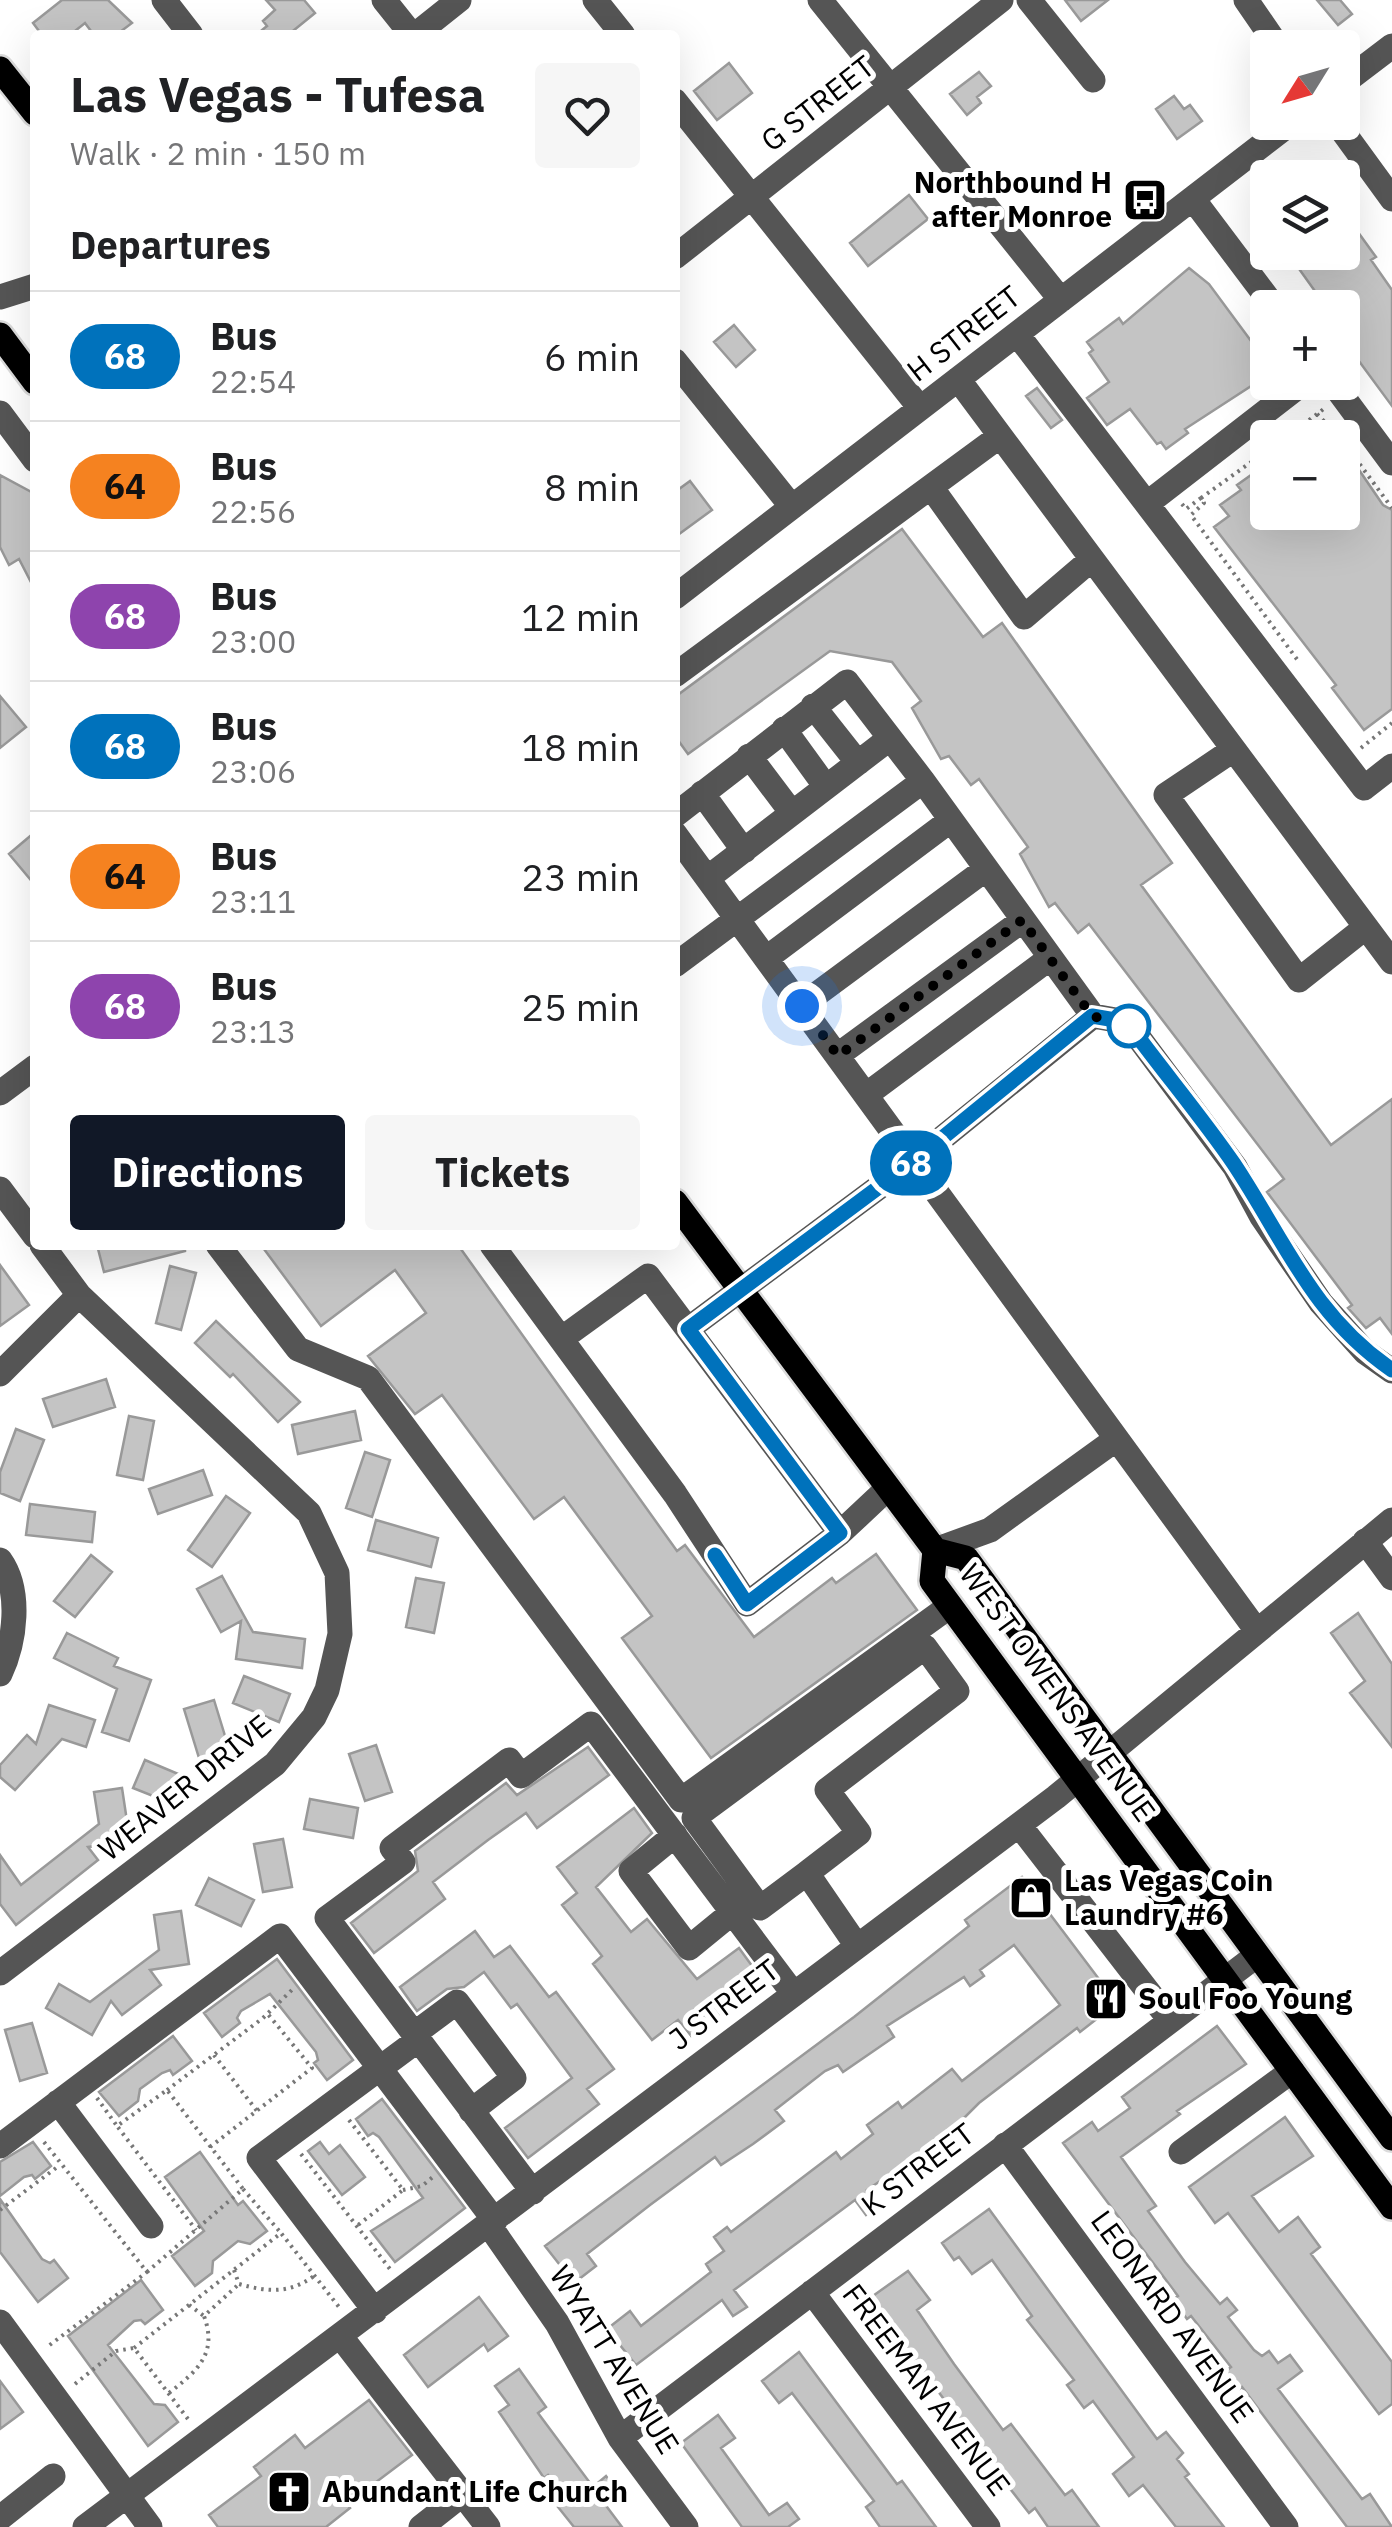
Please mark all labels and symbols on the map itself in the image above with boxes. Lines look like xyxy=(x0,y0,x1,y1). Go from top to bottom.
north arrow xyxy=(1250,30,1360,140)
street label: G STREET xyxy=(752,46,882,159)
place label: Northbound H after Monroe xyxy=(914,162,1112,235)
bus stop icon: Northbound H after Monroe xyxy=(1122,177,1168,223)
street label: H STREET xyxy=(898,276,1028,389)
your location xyxy=(777,981,827,1031)
unlabelled marker xyxy=(1108,1005,1150,1047)
line badge: 68 xyxy=(866,1130,956,1196)
street label: WEST OWENS AVENUE xyxy=(951,1555,1165,1829)
street label: WEAVER DRIVE xyxy=(90,1705,278,1868)
place label: Las Vegas Coin Laundry #6 xyxy=(1064,1860,1273,1933)
shop icon: Las Vegas Coin Laundry #6 xyxy=(1008,1875,1054,1921)
street label: J STREET xyxy=(660,1950,786,2058)
restaurant icon: Soul Foo Young xyxy=(1083,1976,1129,2022)
place label: Soul Foo Young xyxy=(1138,1978,1353,2017)
street label: K STREET xyxy=(853,2114,981,2224)
street label: LEONARD AVENUE xyxy=(1083,2202,1263,2430)
street label: WYATT AVENUE xyxy=(542,2258,689,2461)
street label: FREEMAN AVENUE xyxy=(835,2275,1020,2503)
church icon: Abundant Life Church xyxy=(266,2469,312,2515)
place label: Abundant Life Church xyxy=(322,2471,628,2510)

